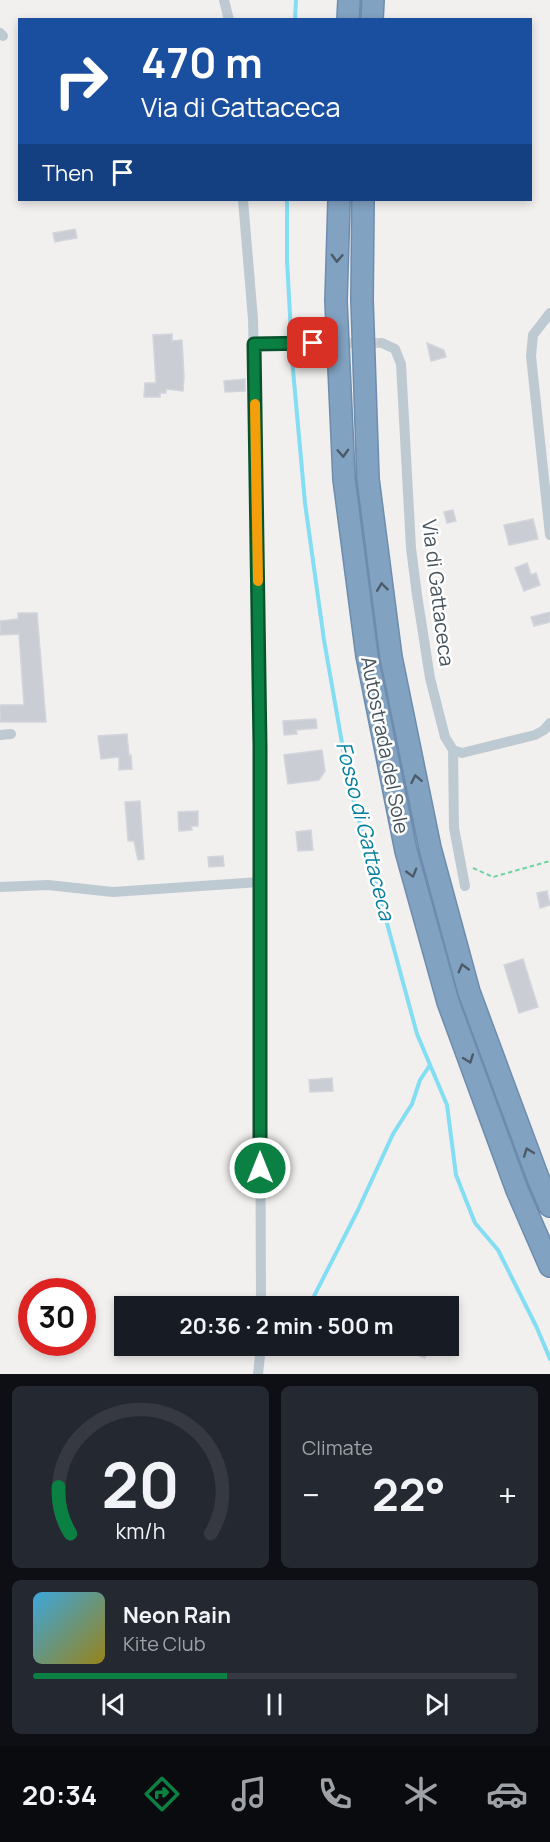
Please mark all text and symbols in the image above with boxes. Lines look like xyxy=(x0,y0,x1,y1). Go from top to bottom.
text: 470 m xyxy=(141,33,263,91)
icon: right xyxy=(42,42,120,120)
text: Via di Gattaceca xyxy=(141,88,340,125)
icon: arrive xyxy=(106,156,139,189)
text: Then xyxy=(42,158,94,188)
one-way arrow xyxy=(331,253,343,262)
pin xyxy=(287,317,338,368)
icon: arrive xyxy=(296,326,329,359)
one-way arrow xyxy=(336,448,349,457)
street label: Via di Gattaceca xyxy=(416,518,461,668)
one-way arrow xyxy=(376,582,389,591)
street label: Autostrada del Sole xyxy=(355,654,416,836)
water label: Fosso di Gattaceca xyxy=(330,738,402,924)
one-way arrow xyxy=(410,774,423,784)
one-way arrow xyxy=(405,867,417,877)
one-way arrow xyxy=(458,963,470,974)
one-way arrow xyxy=(462,1053,474,1064)
position arrow xyxy=(228,1136,292,1200)
one-way arrow xyxy=(523,1147,535,1158)
speed limit sign: 30 xyxy=(18,1278,96,1356)
text: 20:36 · 2 min · 500 m xyxy=(179,1311,394,1341)
text: Climate xyxy=(302,1434,373,1461)
text: 20 xyxy=(101,1441,180,1527)
text: 22° xyxy=(372,1463,446,1525)
text: − xyxy=(302,1472,320,1517)
text: + xyxy=(498,1472,517,1517)
text: km/h xyxy=(116,1516,165,1545)
text: Neon Rain xyxy=(123,1600,231,1630)
text: Kite Club xyxy=(123,1630,206,1657)
icon: previous xyxy=(97,1688,130,1721)
icon: pause xyxy=(258,1688,291,1721)
icon: next xyxy=(420,1688,453,1721)
icon: directions xyxy=(141,1773,183,1815)
icon: music xyxy=(228,1773,270,1815)
icon: phone xyxy=(314,1773,356,1815)
icon: climate xyxy=(400,1773,442,1815)
icon: car xyxy=(486,1773,528,1815)
text: 20:34 xyxy=(22,1776,97,1813)

